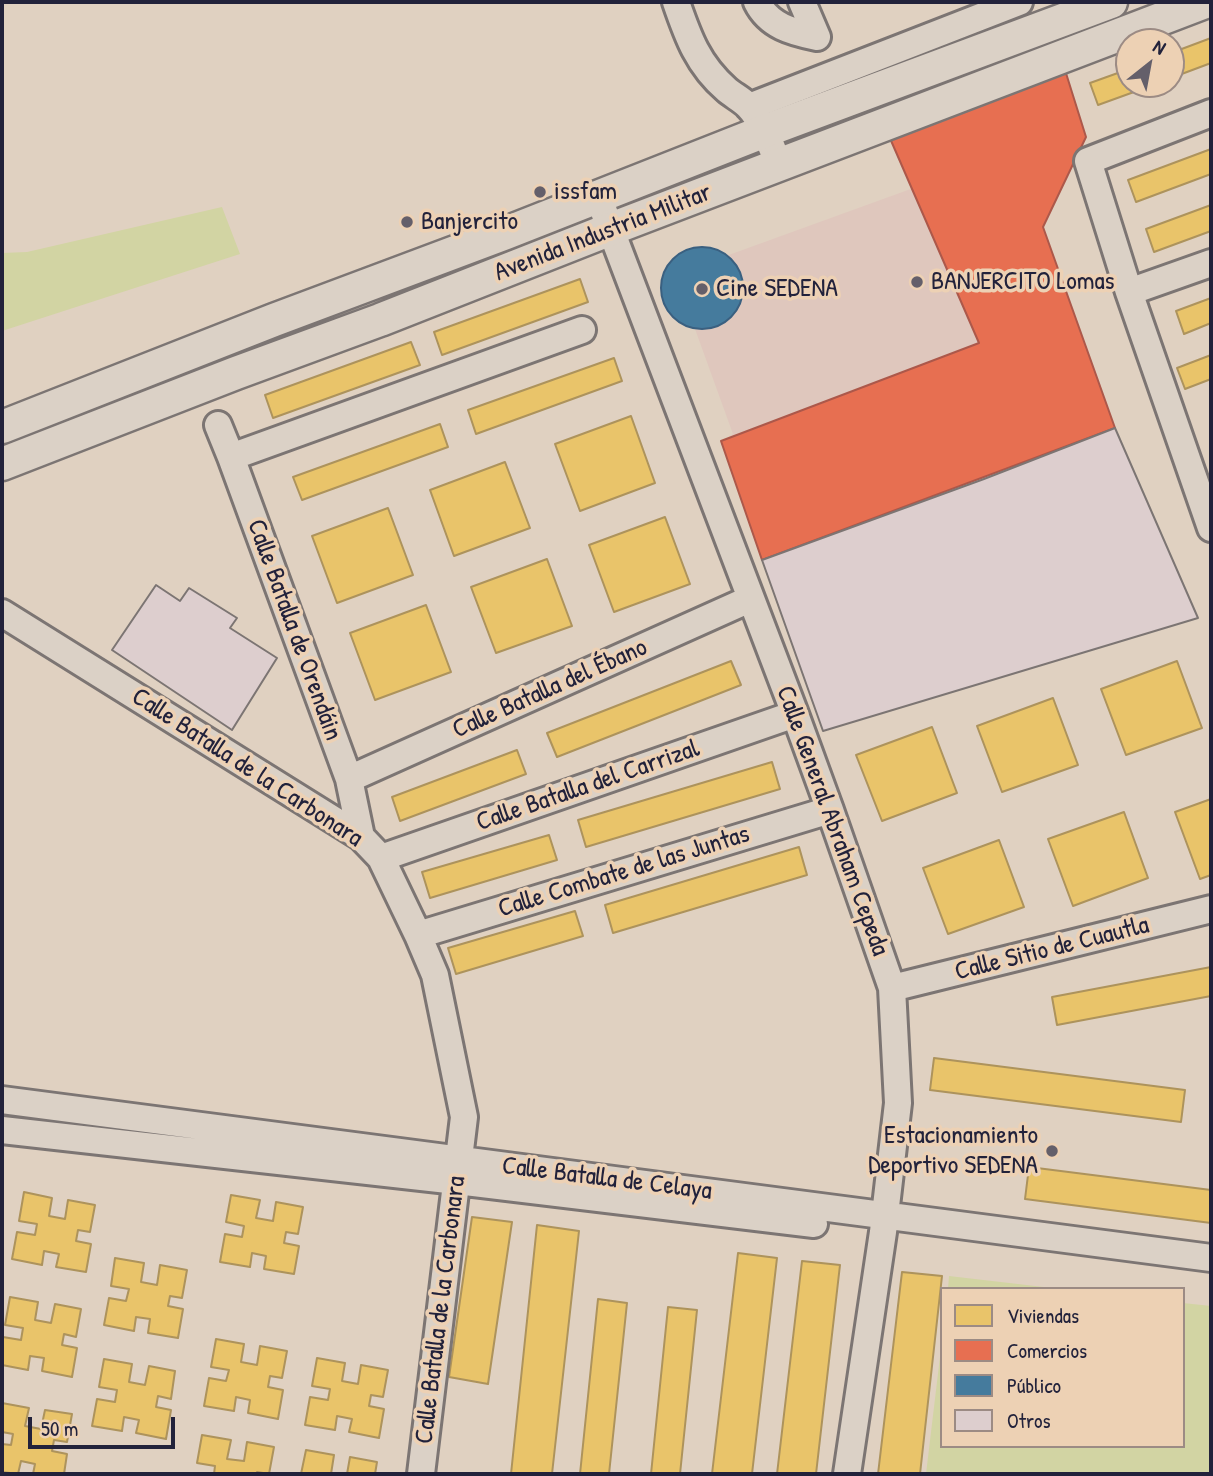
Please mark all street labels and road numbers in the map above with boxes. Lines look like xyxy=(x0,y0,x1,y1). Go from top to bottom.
street label: Avenida Industria Militar xyxy=(490,177,716,289)
street label: Calle Batalla de Orendáin xyxy=(240,515,348,745)
street label: Calle Batalla del Ébano xyxy=(448,632,652,746)
street label: Calle Batalla de la Carbonara xyxy=(126,682,368,854)
street label: Calle General Abraham Cepeda xyxy=(769,682,895,960)
street label: Calle Batalla del Carrizal xyxy=(472,733,704,839)
street label: Calle Combate de las Juntas xyxy=(495,819,753,925)
street label: Calle Sitio de Cuautla xyxy=(952,910,1152,988)
street label: Calle Batalla de Celaya xyxy=(500,1151,714,1207)
street label: Calle Batalla de la Carbonara xyxy=(409,1175,473,1445)

